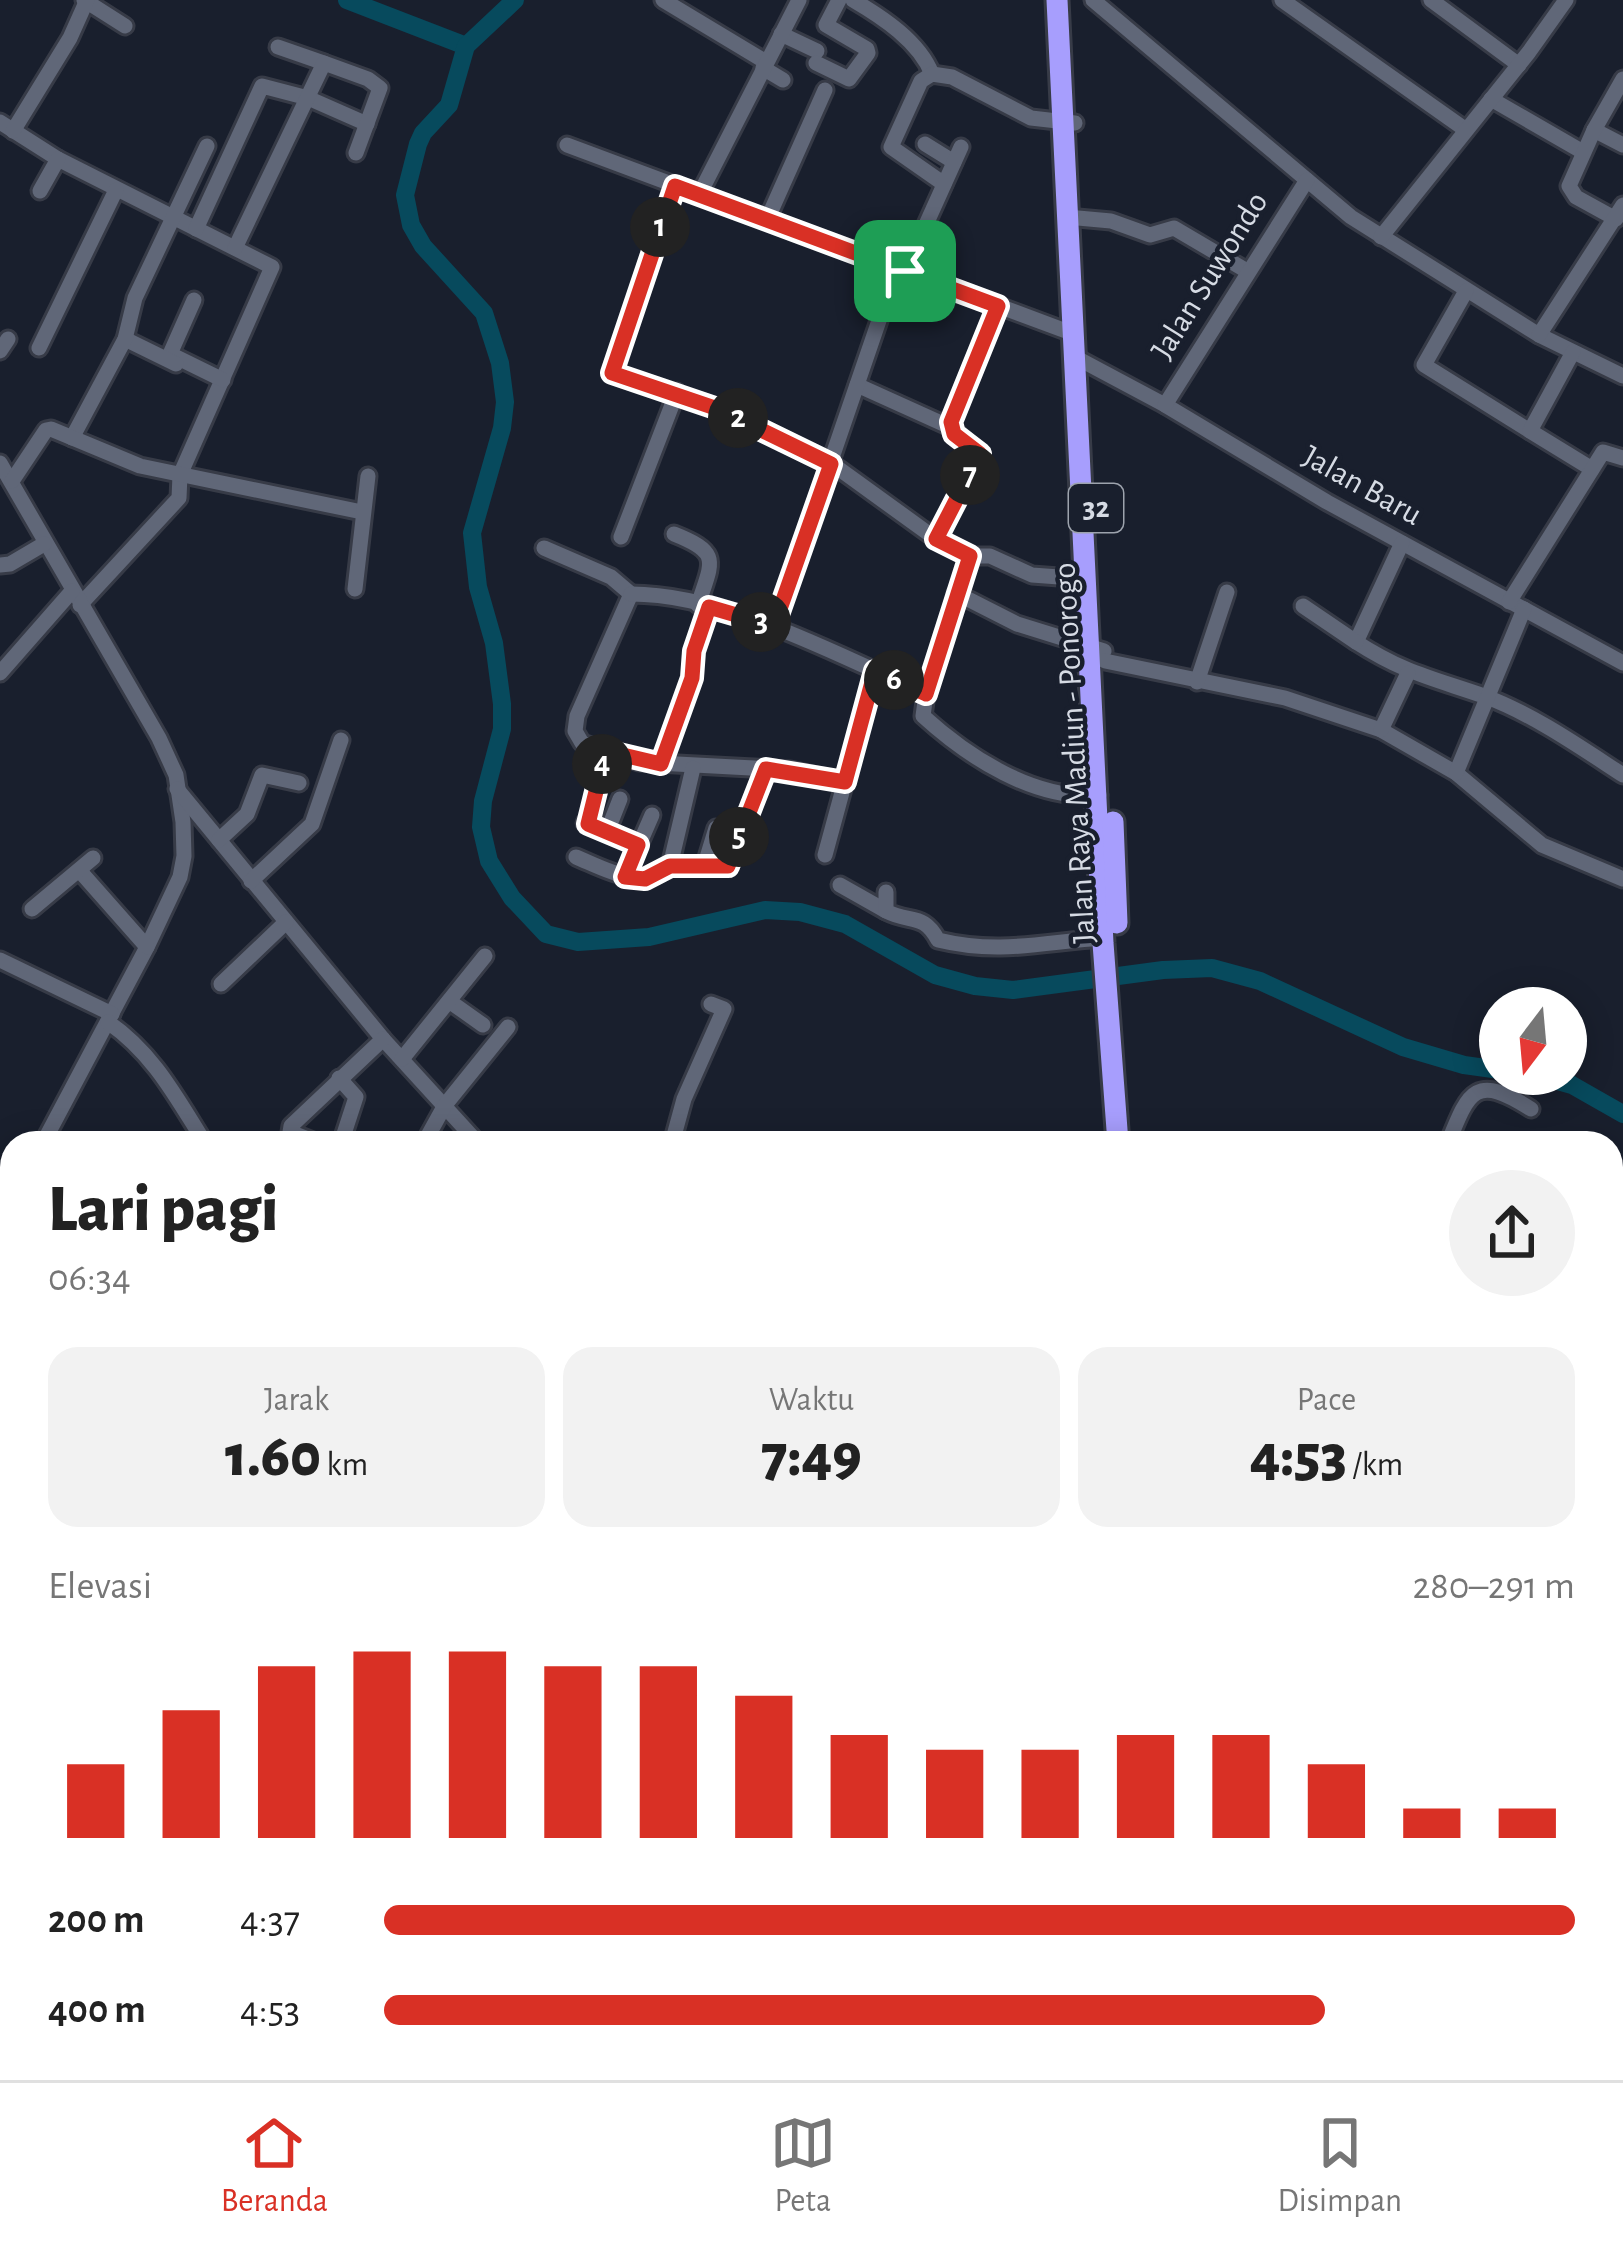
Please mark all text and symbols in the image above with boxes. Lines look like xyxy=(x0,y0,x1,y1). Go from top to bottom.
street label: Jalan Suwondo xyxy=(1146,187,1274,365)
pin: 1 xyxy=(630,197,690,257)
text: 1 xyxy=(654,210,666,243)
pin xyxy=(854,220,956,322)
icon: arrive xyxy=(872,238,938,304)
pin: 2 xyxy=(708,388,768,448)
text: 2 xyxy=(730,401,746,434)
street label: Jalan Baru xyxy=(1297,440,1427,532)
pin: 7 xyxy=(940,445,1000,505)
text: 7 xyxy=(963,458,977,491)
road number: 32 xyxy=(1069,484,1123,532)
street label: Jalan Raya Madiun - Ponorogo xyxy=(1049,562,1101,944)
pin: 3 xyxy=(731,592,791,652)
text: 3 xyxy=(754,605,768,638)
pin: 6 xyxy=(864,650,924,710)
text: 6 xyxy=(886,663,902,696)
pin: 4 xyxy=(572,734,632,794)
text: 4 xyxy=(594,747,610,780)
pin: 5 xyxy=(709,807,769,867)
text: 5 xyxy=(732,820,746,853)
north arrow xyxy=(1479,987,1587,1095)
map controls xyxy=(1479,987,1587,1095)
button: share xyxy=(1449,1170,1575,1296)
text: Lari pagi xyxy=(48,1177,279,1243)
text: 06:34 xyxy=(48,1259,131,1298)
text: Jarak xyxy=(264,1384,329,1417)
text: Waktu xyxy=(769,1384,854,1417)
text: Pace xyxy=(1297,1384,1356,1417)
text: 1.60 xyxy=(225,1427,321,1487)
text: 7:49 xyxy=(761,1427,862,1487)
text: 4:53 xyxy=(1250,1427,1347,1487)
text: km xyxy=(321,1449,368,1482)
text: /km xyxy=(1347,1449,1403,1482)
text: Elevasi xyxy=(48,1567,152,1606)
text: 280–291 m xyxy=(1412,1567,1575,1606)
text: 200 m xyxy=(48,1901,144,1940)
text: 4:37 xyxy=(240,1901,300,1940)
text: 400 m xyxy=(48,1991,146,2030)
text: 4:53 xyxy=(240,1991,300,2030)
tab: Beranda xyxy=(221,2110,328,2222)
tab: Peta xyxy=(770,2110,836,2222)
tab: Disimpan xyxy=(1277,2110,1402,2222)

